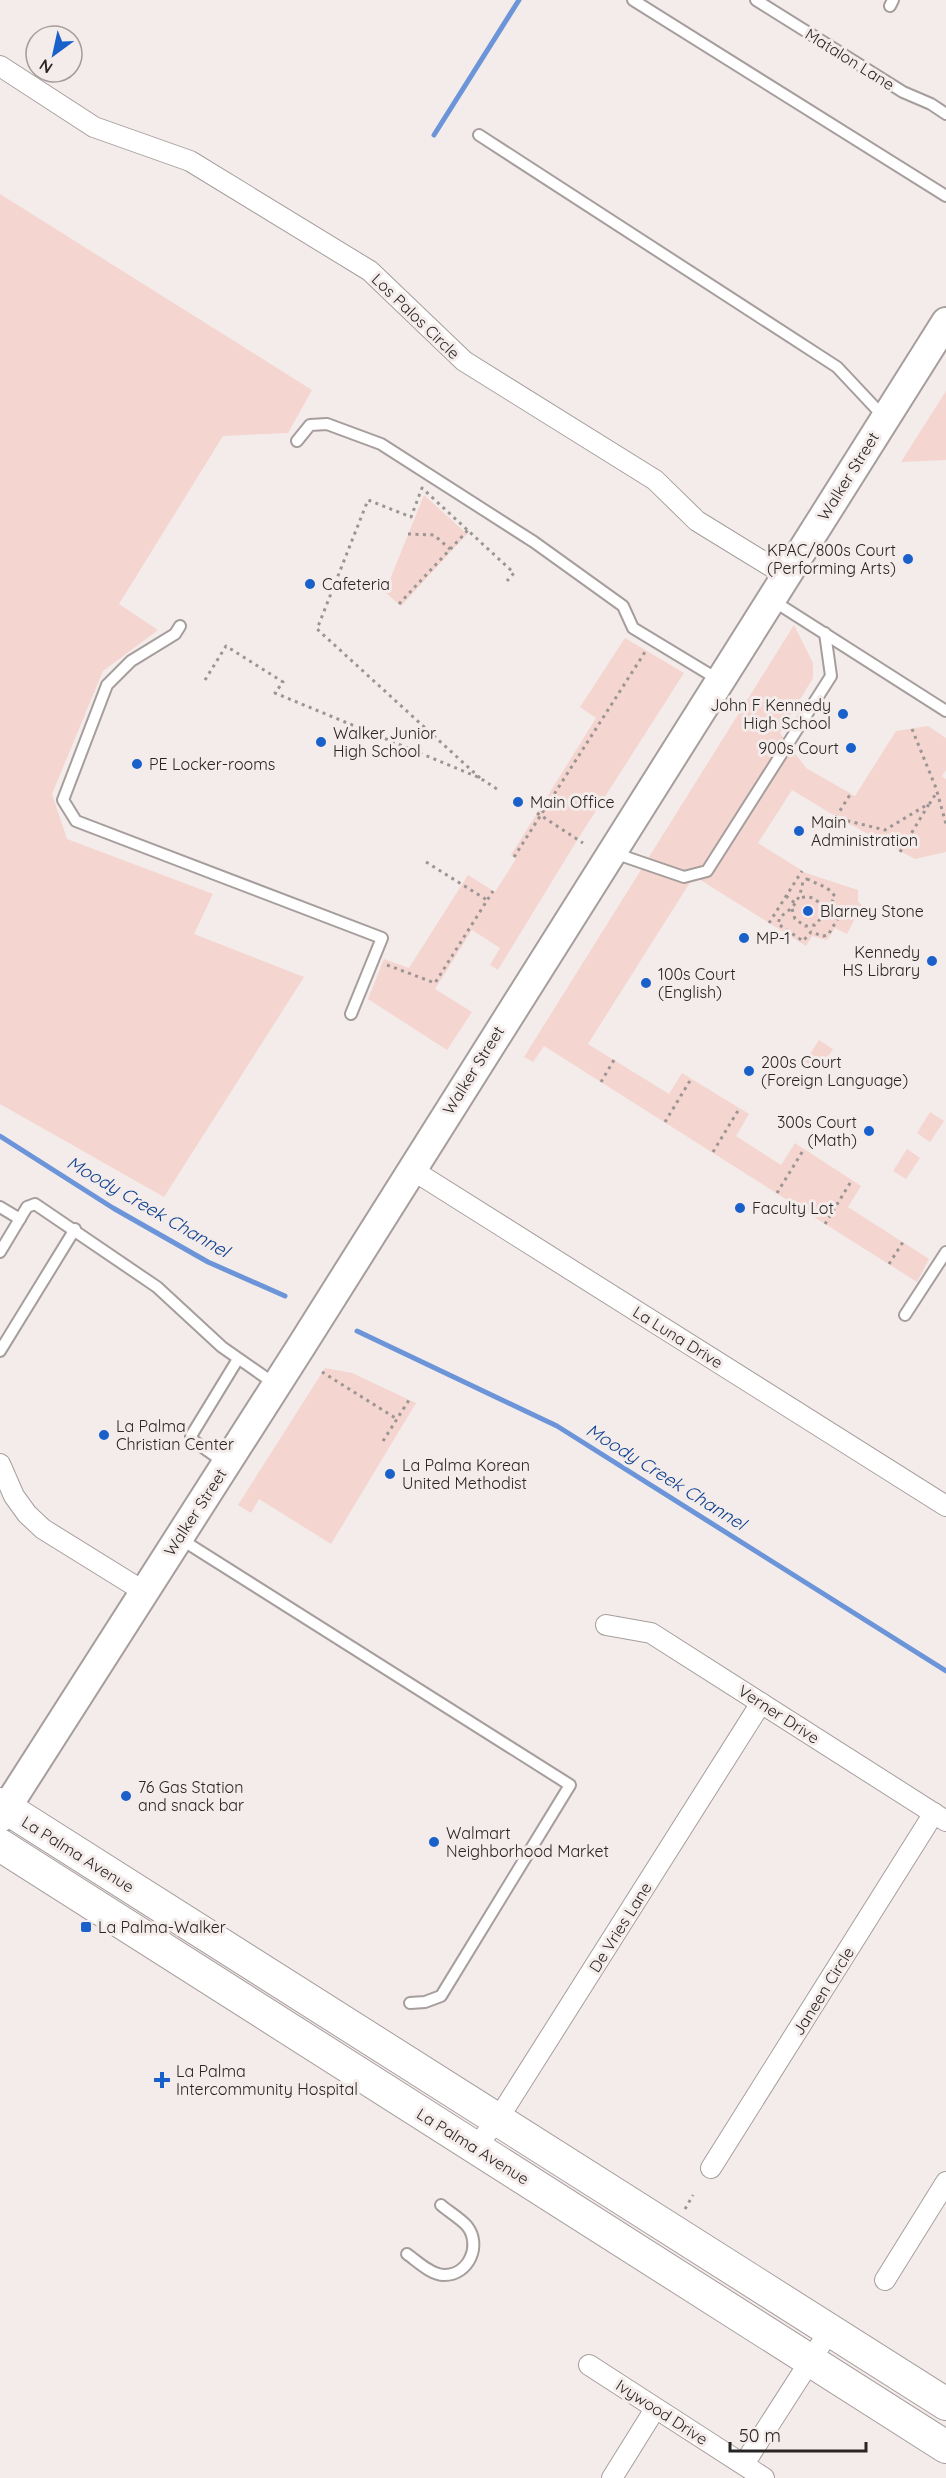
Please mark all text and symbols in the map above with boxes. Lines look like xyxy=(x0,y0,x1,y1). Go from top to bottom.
north arrow xyxy=(24,24,84,84)
street label: Matalon Lane xyxy=(802,24,898,94)
text: N xyxy=(35,55,56,78)
street label: Los Palos Circle xyxy=(368,269,464,363)
street label: Walker Street xyxy=(813,428,883,524)
place label: KPAC/800s Court (Performing Arts) xyxy=(767,540,896,578)
marker: KPAC/800s Court (Performing Arts) xyxy=(901,552,915,566)
place label: Cafeteria xyxy=(322,574,390,594)
marker: Cafeteria xyxy=(303,577,317,591)
place label: John F Kennedy High School xyxy=(710,695,831,733)
marker: John F Kennedy High School xyxy=(836,707,850,721)
place label: Walker Junior High School xyxy=(333,723,436,761)
marker: Walker Junior High School xyxy=(314,735,328,749)
place label: 900s Court xyxy=(758,738,839,758)
marker: 900s Court xyxy=(844,741,858,755)
place label: PE Locker-rooms xyxy=(149,754,275,774)
marker: PE Locker-rooms xyxy=(130,757,144,771)
place label: Main Office xyxy=(530,792,614,812)
marker: Main Office xyxy=(511,795,525,809)
place label: Main Administration xyxy=(811,812,918,850)
marker: Main Administration xyxy=(792,824,806,838)
place label: Blarney Stone xyxy=(820,901,924,921)
marker: Blarney Stone xyxy=(801,904,815,918)
place label: MP-1 xyxy=(756,928,790,948)
marker: MP-1 xyxy=(737,931,751,945)
place label: Kennedy HS Library xyxy=(843,942,920,980)
marker: Kennedy HS Library xyxy=(925,954,939,968)
place label: 100s Court (English) xyxy=(658,964,736,1002)
marker: 100s Court (English) xyxy=(639,976,653,990)
street label: Walker Street xyxy=(438,1022,508,1118)
place label: 200s Court (Foreign Language) xyxy=(761,1052,908,1090)
marker: 200s Court (Foreign Language) xyxy=(742,1064,756,1078)
place label: 300s Court (Math) xyxy=(777,1112,857,1150)
marker: 300s Court (Math) xyxy=(862,1124,876,1138)
water label: Moody Creek Channel xyxy=(63,1151,235,1263)
place label: Faculty Lot xyxy=(752,1198,834,1218)
marker: Faculty Lot xyxy=(733,1201,747,1215)
street label: La Luna Drive xyxy=(629,1301,727,1373)
place label: La Palma Christian Center xyxy=(116,1416,234,1454)
water label: Moody Creek Channel xyxy=(582,1418,752,1536)
marker: La Palma Christian Center xyxy=(97,1428,111,1442)
place label: La Palma Korean United Methodist xyxy=(402,1455,530,1493)
street label: Walker Street xyxy=(159,1465,231,1559)
marker: La Palma Korean United Methodist xyxy=(383,1467,397,1481)
street label: Verner Drive xyxy=(735,1680,823,1748)
place label: 76 Gas Station and snack bar xyxy=(138,1777,244,1815)
marker: 76 Gas Station and snack bar xyxy=(119,1789,133,1803)
street label: La Palma Avenue xyxy=(18,1811,138,1897)
place label: Walmart Neighborhood Market xyxy=(446,1823,609,1861)
marker: Walmart Neighborhood Market xyxy=(427,1835,441,1849)
street label: De Vries Lane xyxy=(584,1878,656,1976)
place label: La Palma-Walker xyxy=(98,1917,226,1937)
marker: La Palma-Walker xyxy=(79,1920,93,1934)
street label: Janeen Circle xyxy=(788,1943,858,2039)
place label: La Palma Intercommunity Hospital xyxy=(176,2061,358,2099)
marker: La Palma Intercommunity Hospital xyxy=(153,2071,171,2089)
street label: La Palma Avenue xyxy=(413,2103,533,2189)
street label: Ivywood Drive xyxy=(612,2375,712,2449)
scale bar xyxy=(730,2415,866,2453)
text: 50 m xyxy=(739,2424,781,2447)

